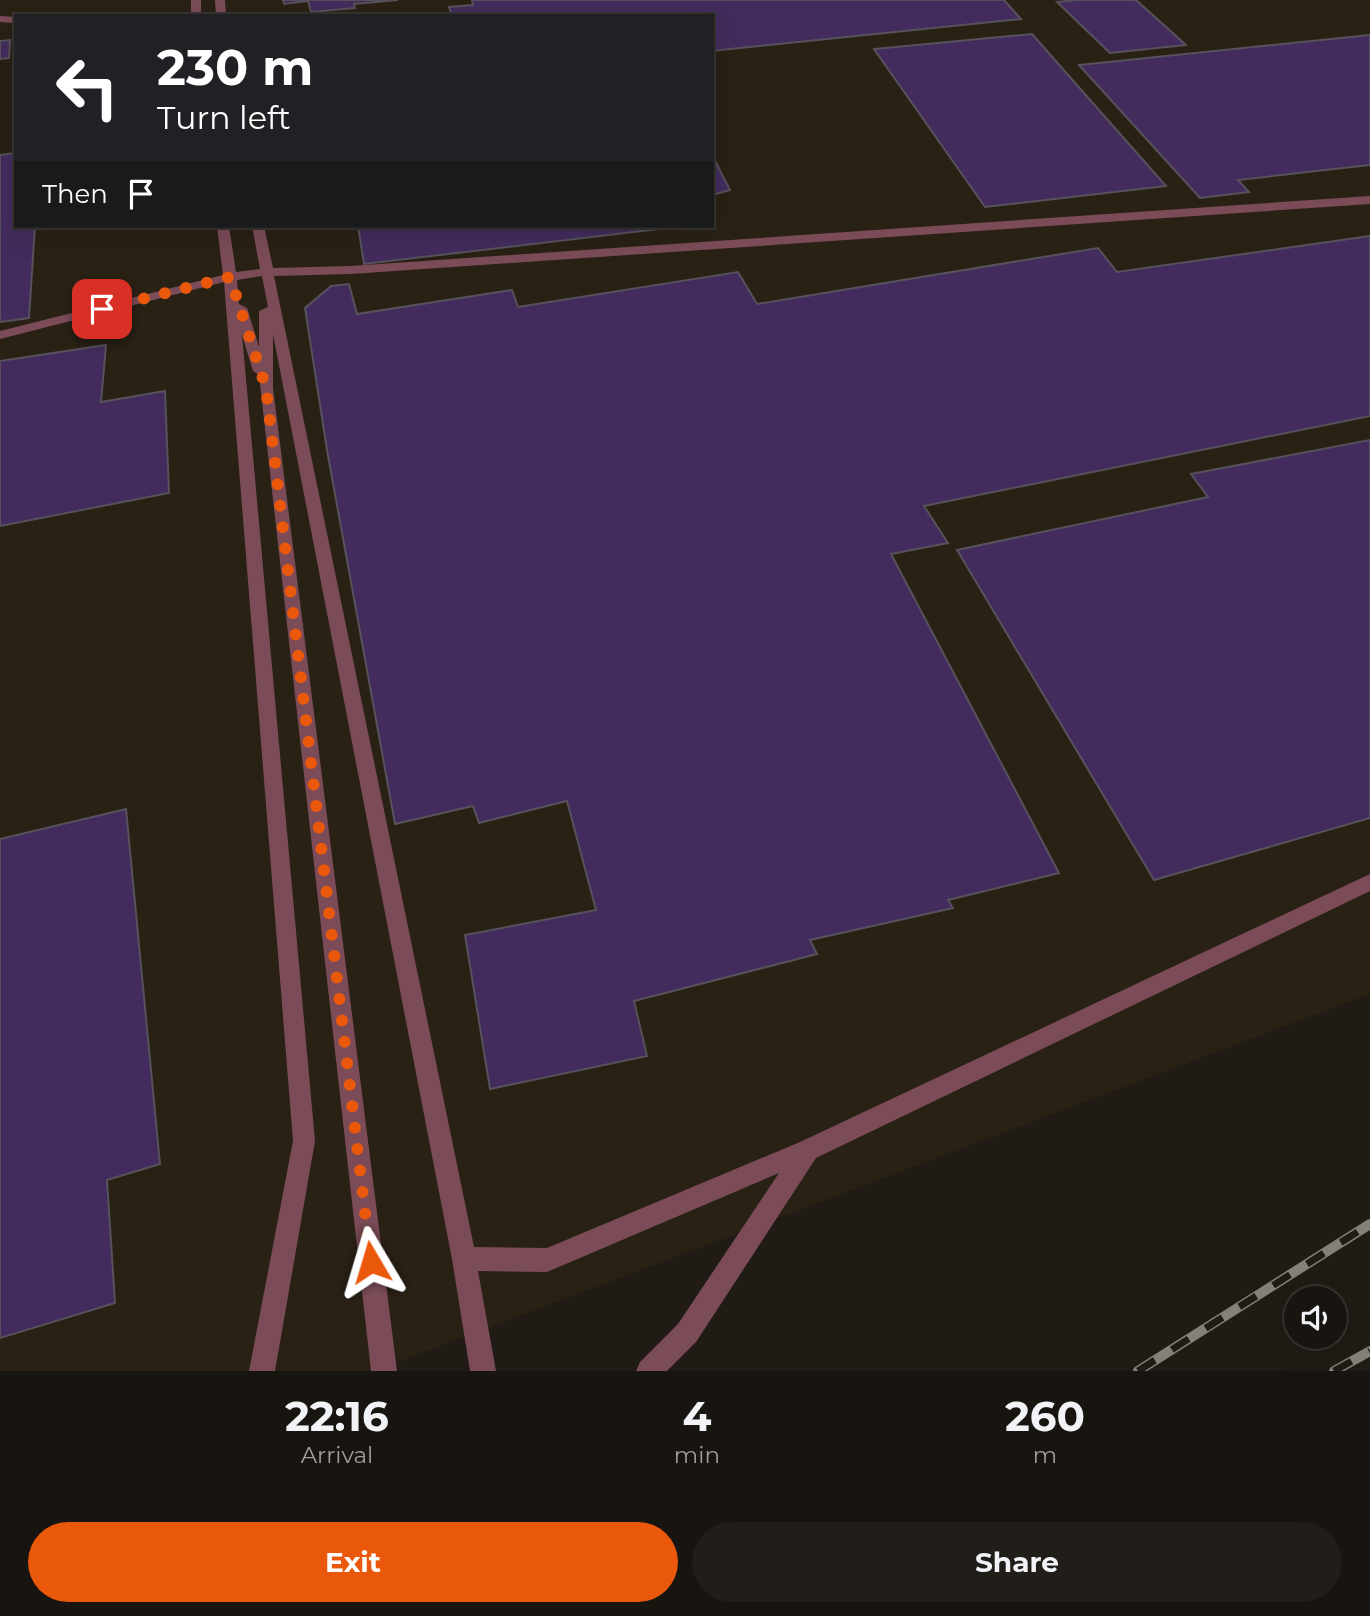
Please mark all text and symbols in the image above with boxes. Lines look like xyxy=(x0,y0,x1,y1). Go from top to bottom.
text: 230 m xyxy=(157,38,313,97)
icon: left xyxy=(42,42,133,133)
text: Turn left xyxy=(157,98,291,137)
icon: arrive xyxy=(122,175,160,213)
text: Then xyxy=(42,178,108,210)
pin xyxy=(72,279,132,339)
icon: arrive xyxy=(83,290,121,328)
position arrow xyxy=(334,1225,408,1299)
map controls xyxy=(1284,1286,1347,1349)
button: sound xyxy=(1284,1286,1347,1349)
text: 22:16 xyxy=(285,1390,389,1442)
text: 4 xyxy=(682,1390,711,1442)
text: 260 xyxy=(1005,1390,1085,1442)
text: Arrival xyxy=(301,1441,373,1469)
text: min xyxy=(674,1441,720,1469)
text: m xyxy=(1033,1441,1057,1469)
button: Exit xyxy=(28,1522,678,1602)
button: Share xyxy=(692,1522,1342,1602)

